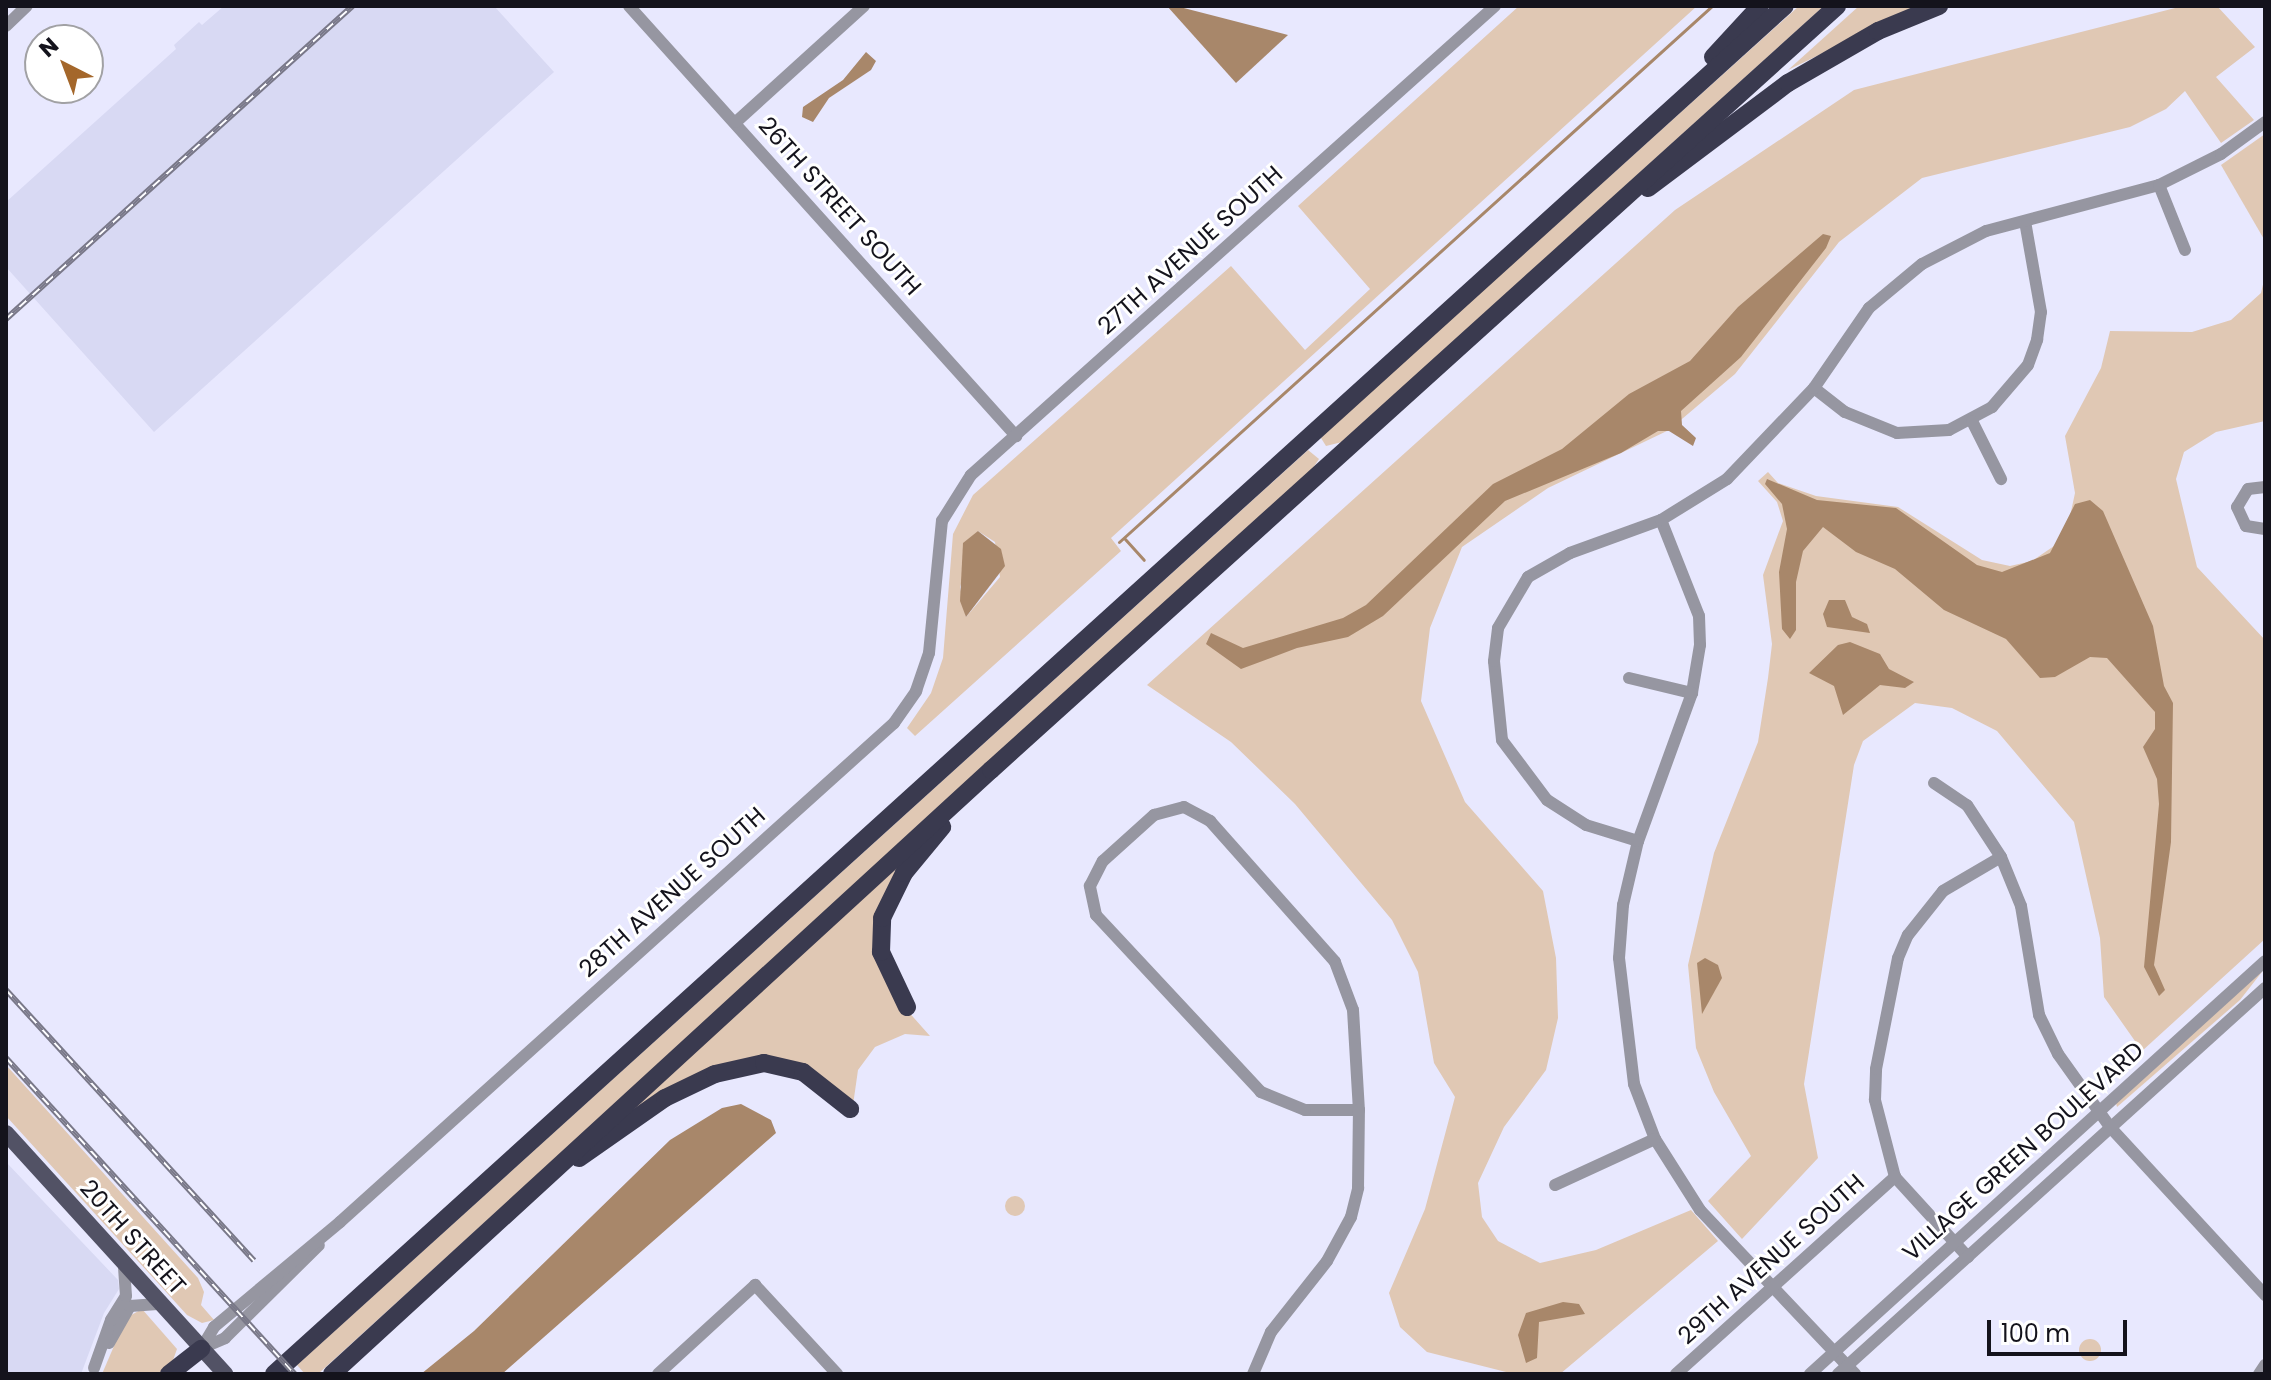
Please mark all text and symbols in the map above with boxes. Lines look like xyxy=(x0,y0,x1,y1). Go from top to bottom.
north arrow xyxy=(24,24,104,104)
text: N xyxy=(32,30,65,64)
street label: 26TH STREET SOUTH xyxy=(753,111,927,301)
street label: 27TH AVENUE SOUTH xyxy=(1092,160,1288,340)
street label: 28TH AVENUE SOUTH xyxy=(573,801,771,983)
street label: VILLAGE GREEN BOULEVARD xyxy=(1897,1035,2149,1267)
street label: 29TH AVENUE SOUTH xyxy=(1672,1168,1870,1350)
street label: 20TH STREET xyxy=(74,1174,192,1300)
scale bar xyxy=(1991,1304,2131,1354)
text: 100 m xyxy=(2001,1317,2070,1350)

